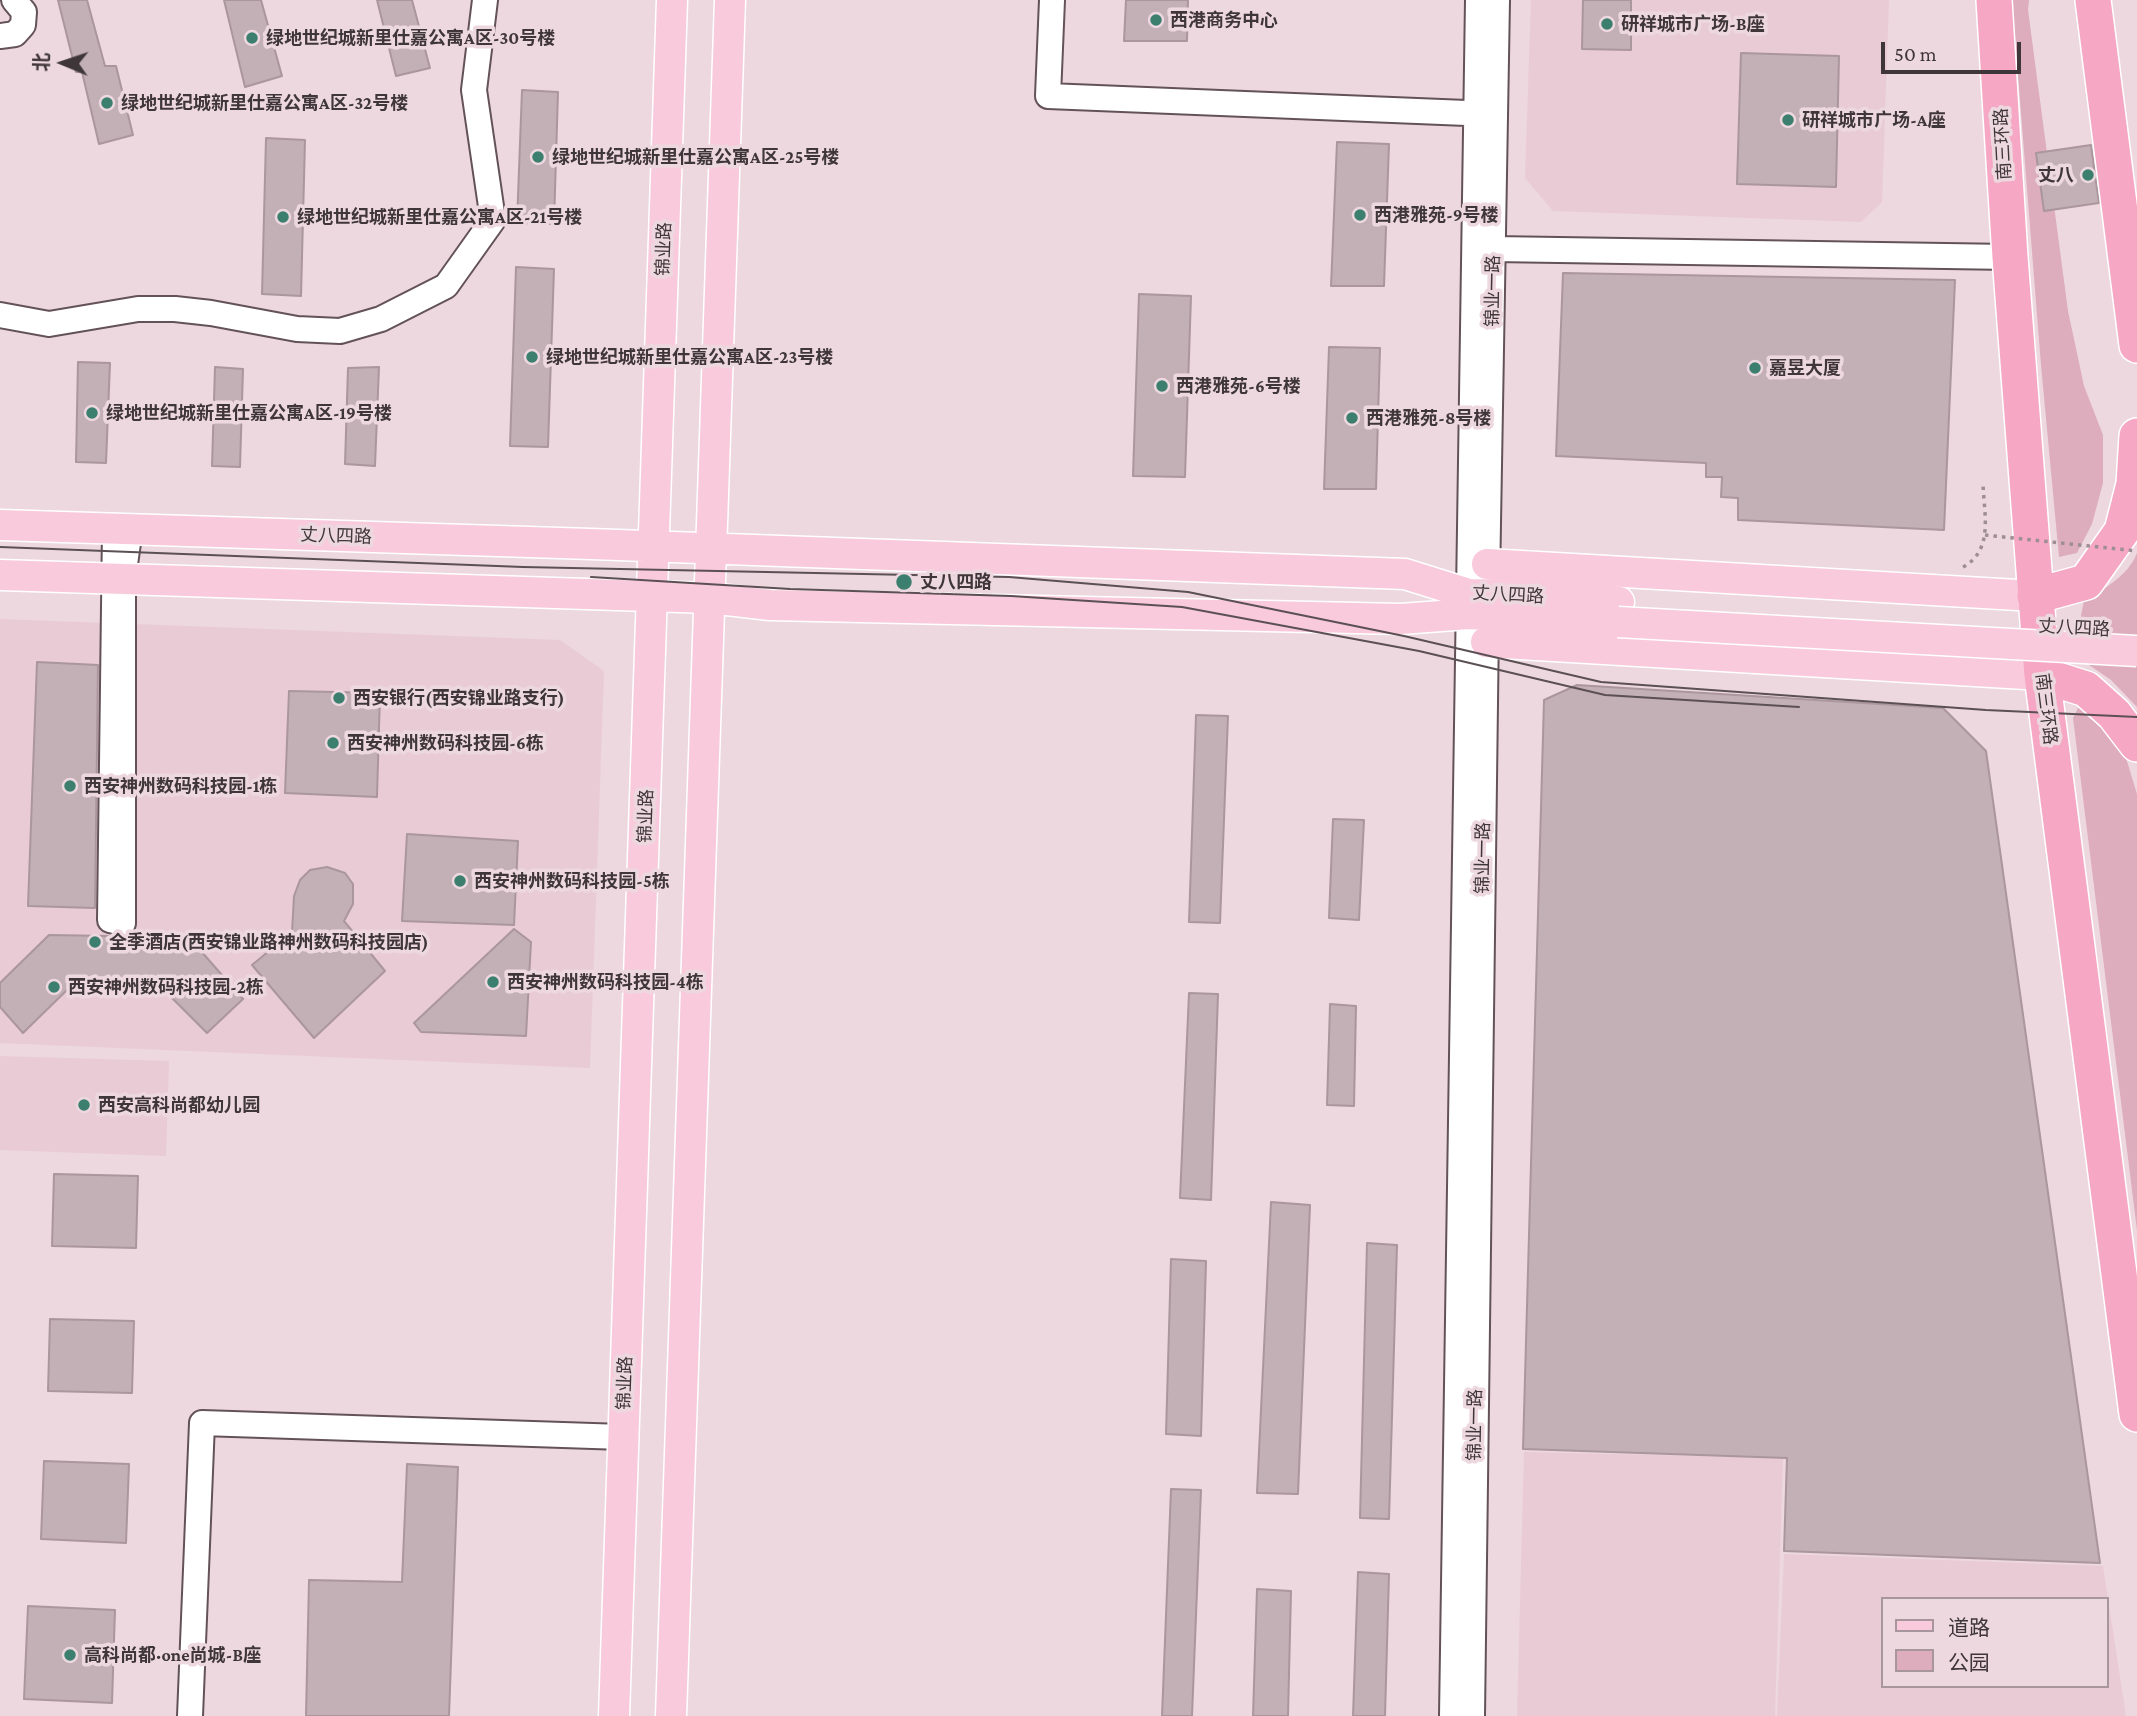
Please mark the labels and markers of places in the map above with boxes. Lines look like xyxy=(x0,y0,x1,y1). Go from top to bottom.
place label: 西港商务中心 xyxy=(1170,9,1278,31)
marker: 西港商务中心 xyxy=(1148,12,1164,28)
place label: 研祥城市广场-B座 xyxy=(1621,13,1764,35)
marker: 研祥城市广场-B座 xyxy=(1599,16,1615,32)
place label: 绿地世纪城新里仕嘉公寓A区-30号楼 xyxy=(266,27,555,49)
marker: 绿地世纪城新里仕嘉公寓A区-30号楼 xyxy=(244,30,260,46)
place label: 绿地世纪城新里仕嘉公寓A区-32号楼 xyxy=(121,92,408,114)
marker: 绿地世纪城新里仕嘉公寓A区-32号楼 xyxy=(99,95,115,111)
place label: 研祥城市广场-A座 xyxy=(1802,109,1946,131)
marker: 研祥城市广场-A座 xyxy=(1780,112,1796,128)
place label: 绿地世纪城新里仕嘉公寓A区-25号楼 xyxy=(552,146,839,168)
marker: 绿地世纪城新里仕嘉公寓A区-25号楼 xyxy=(530,149,546,165)
place label: 丈八 xyxy=(2038,164,2074,186)
marker: 丈八 xyxy=(2080,167,2096,183)
place label: 西港雅苑-9号楼 xyxy=(1374,204,1499,226)
place label: 绿地世纪城新里仕嘉公寓A区-21号楼 xyxy=(297,206,582,228)
marker: 西港雅苑-9号楼 xyxy=(1352,207,1368,223)
marker: 绿地世纪城新里仕嘉公寓A区-21号楼 xyxy=(275,209,291,225)
place label: 绿地世纪城新里仕嘉公寓A区-23号楼 xyxy=(546,346,833,368)
marker: 绿地世纪城新里仕嘉公寓A区-23号楼 xyxy=(524,349,540,365)
place label: 嘉昱大厦 xyxy=(1769,357,1841,379)
marker: 嘉昱大厦 xyxy=(1747,360,1763,376)
place label: 西港雅苑-6号楼 xyxy=(1176,375,1301,397)
marker: 西港雅苑-6号楼 xyxy=(1154,378,1170,394)
place label: 绿地世纪城新里仕嘉公寓A区-19号楼 xyxy=(106,402,392,424)
marker: 绿地世纪城新里仕嘉公寓A区-19号楼 xyxy=(84,405,100,421)
place label: 西港雅苑-8号楼 xyxy=(1366,407,1491,429)
marker: 西港雅苑-8号楼 xyxy=(1344,410,1360,426)
place label: 丈八四路 xyxy=(920,571,992,593)
marker: 丈八四路 xyxy=(894,572,914,592)
place label: 西安银行(西安锦业路支行) xyxy=(353,687,565,709)
marker: 西安银行(西安锦业路支行) xyxy=(331,690,347,706)
place label: 西安神州数码科技园-6栋 xyxy=(347,732,544,754)
marker: 西安神州数码科技园-6栋 xyxy=(325,735,341,751)
place label: 西安神州数码科技园-1栋 xyxy=(84,775,277,797)
marker: 西安神州数码科技园-1栋 xyxy=(62,778,78,794)
place label: 西安神州数码科技园-5栋 xyxy=(474,870,670,892)
marker: 西安神州数码科技园-5栋 xyxy=(452,873,468,889)
place label: 全季酒店(西安锦业路神州数码科技园店) xyxy=(109,931,429,953)
marker: 全季酒店(西安锦业路神州数码科技园店) xyxy=(87,934,103,950)
place label: 西安神州数码科技园-4栋 xyxy=(507,971,704,993)
marker: 西安神州数码科技园-4栋 xyxy=(485,974,501,990)
place label: 西安神州数码科技园-2栋 xyxy=(68,976,264,998)
marker: 西安神州数码科技园-2栋 xyxy=(46,979,62,995)
place label: 西安高科尚都幼儿园 xyxy=(98,1094,260,1116)
marker: 西安高科尚都幼儿园 xyxy=(76,1097,92,1113)
place label: 高科尚都·one尚城-B座 xyxy=(84,1644,261,1666)
marker: 高科尚都·one尚城-B座 xyxy=(62,1647,78,1663)

